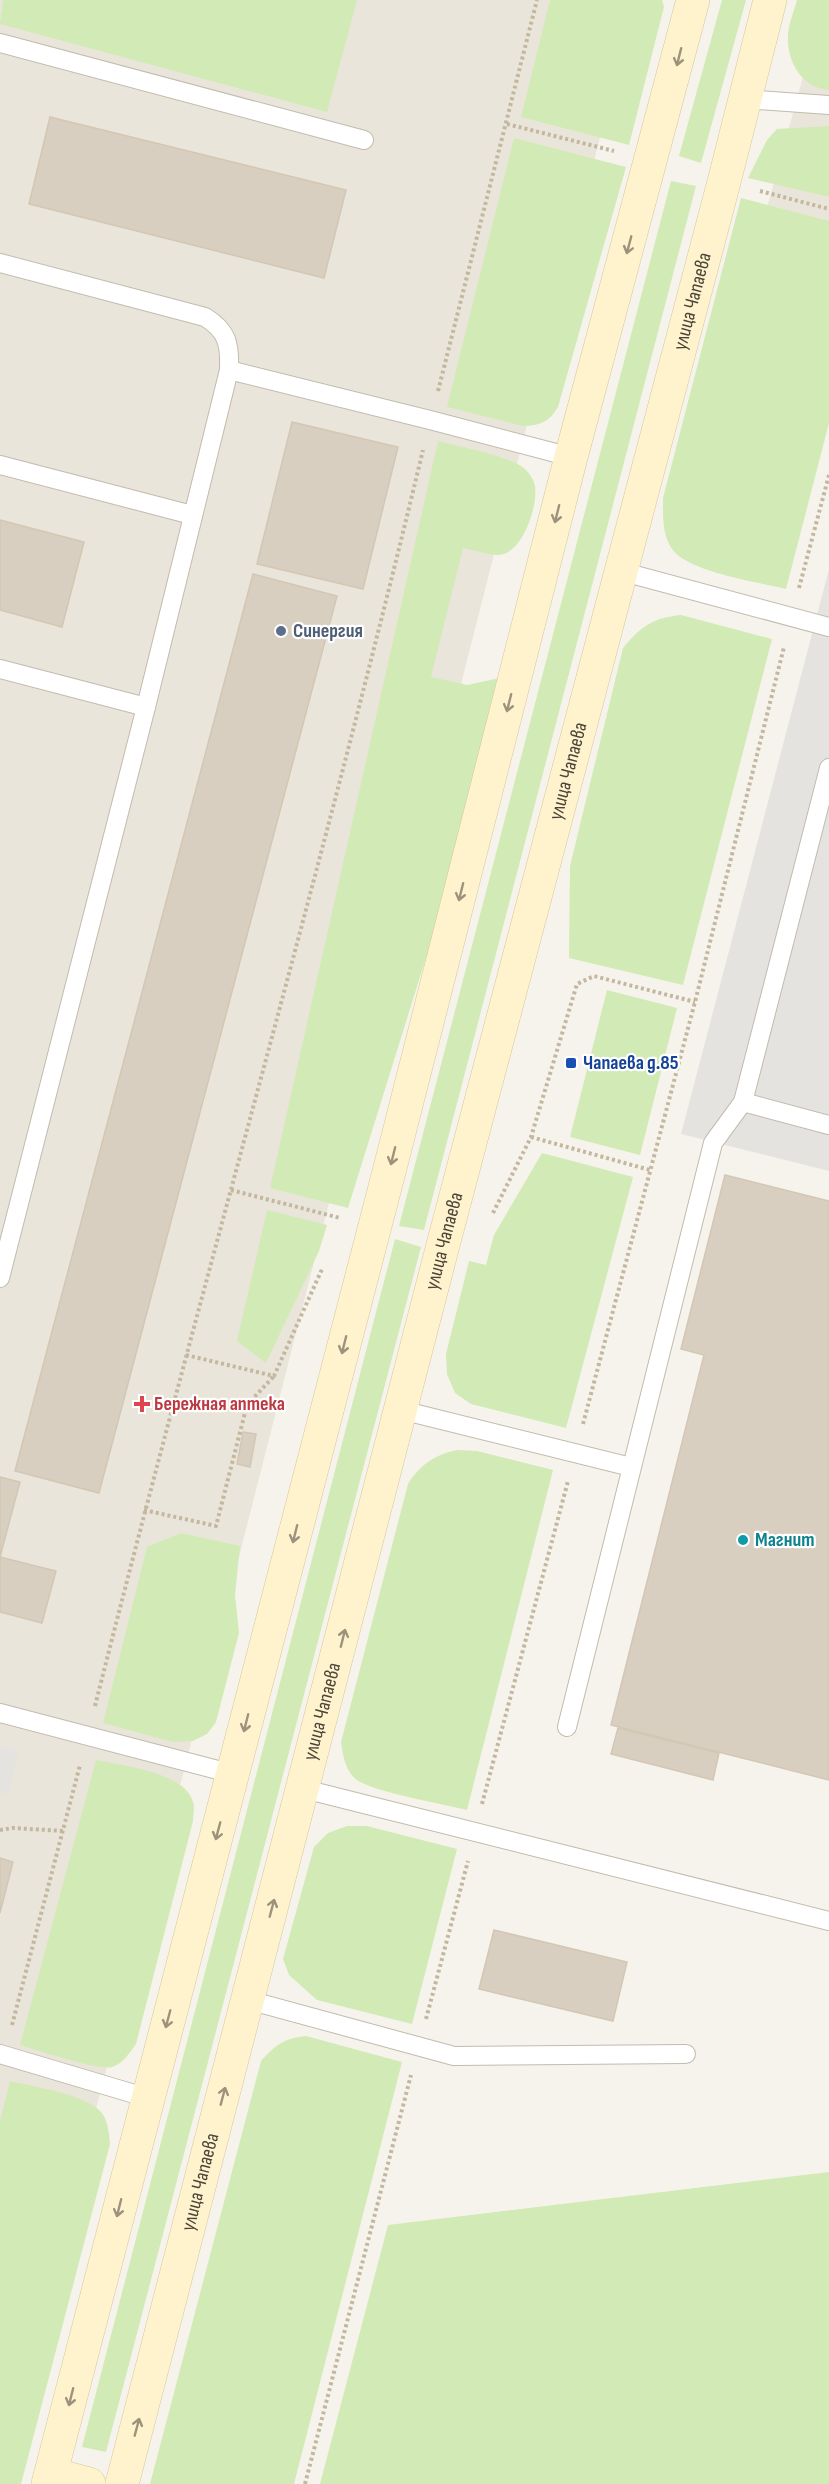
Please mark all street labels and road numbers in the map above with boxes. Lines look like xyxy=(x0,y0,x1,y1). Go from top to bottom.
street label: улица Чапаева xyxy=(668,250,717,353)
street label: улица Чапаева xyxy=(544,720,593,823)
street label: улица Чапаева xyxy=(420,1190,468,1292)
street label: улица Чапаева xyxy=(298,1660,346,1763)
street label: улица Чапаева xyxy=(176,2131,224,2233)

